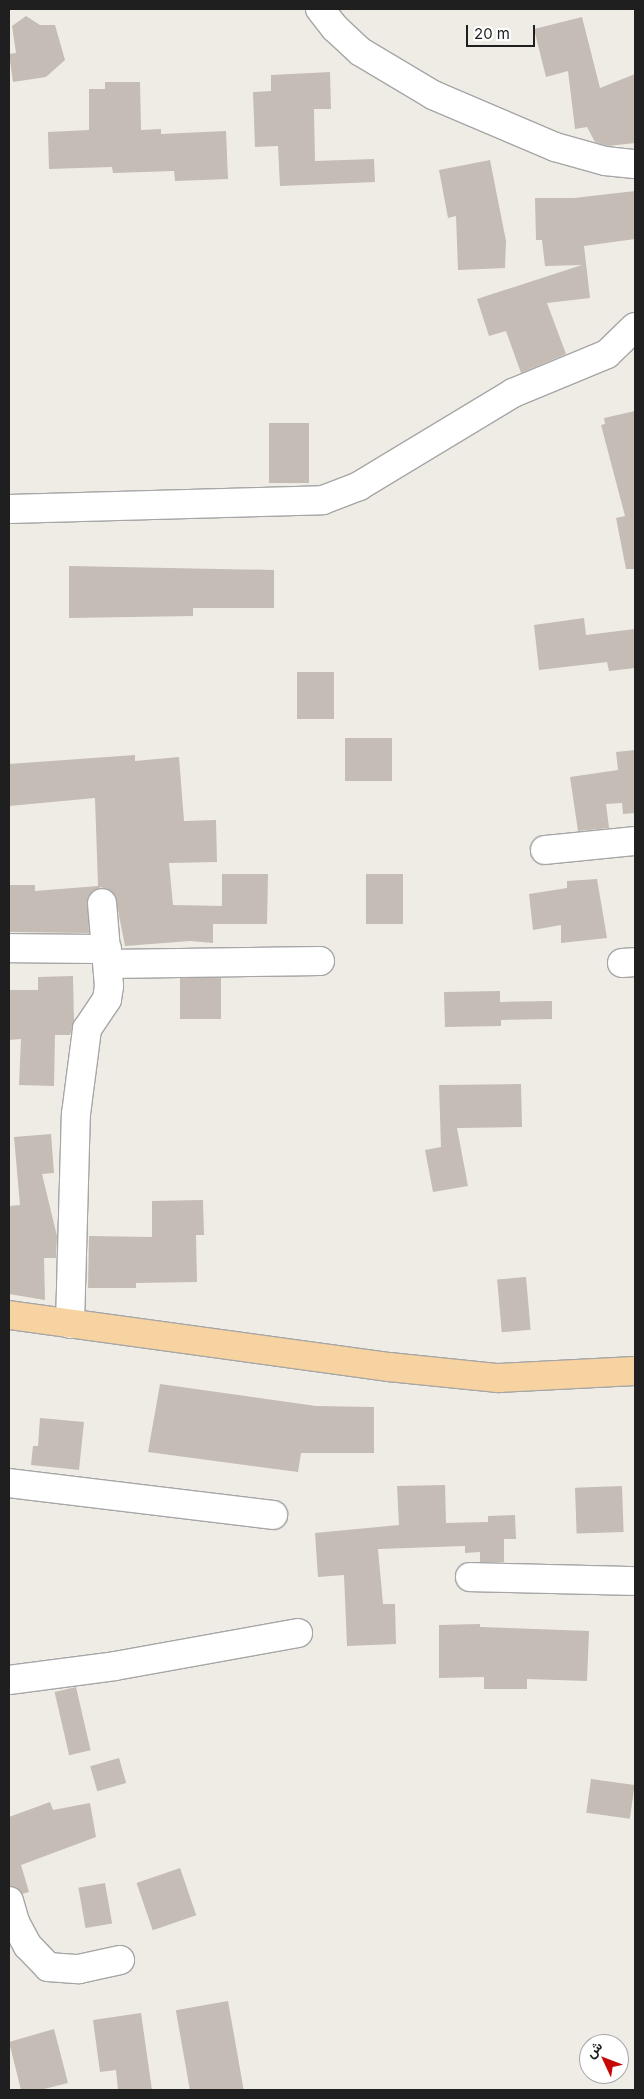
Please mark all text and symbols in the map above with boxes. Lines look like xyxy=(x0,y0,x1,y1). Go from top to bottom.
scale bar xyxy=(469,15,538,47)
text: 20 m xyxy=(474,24,510,43)
north arrow xyxy=(579,2034,629,2084)
text: ش xyxy=(581,2037,605,2061)

